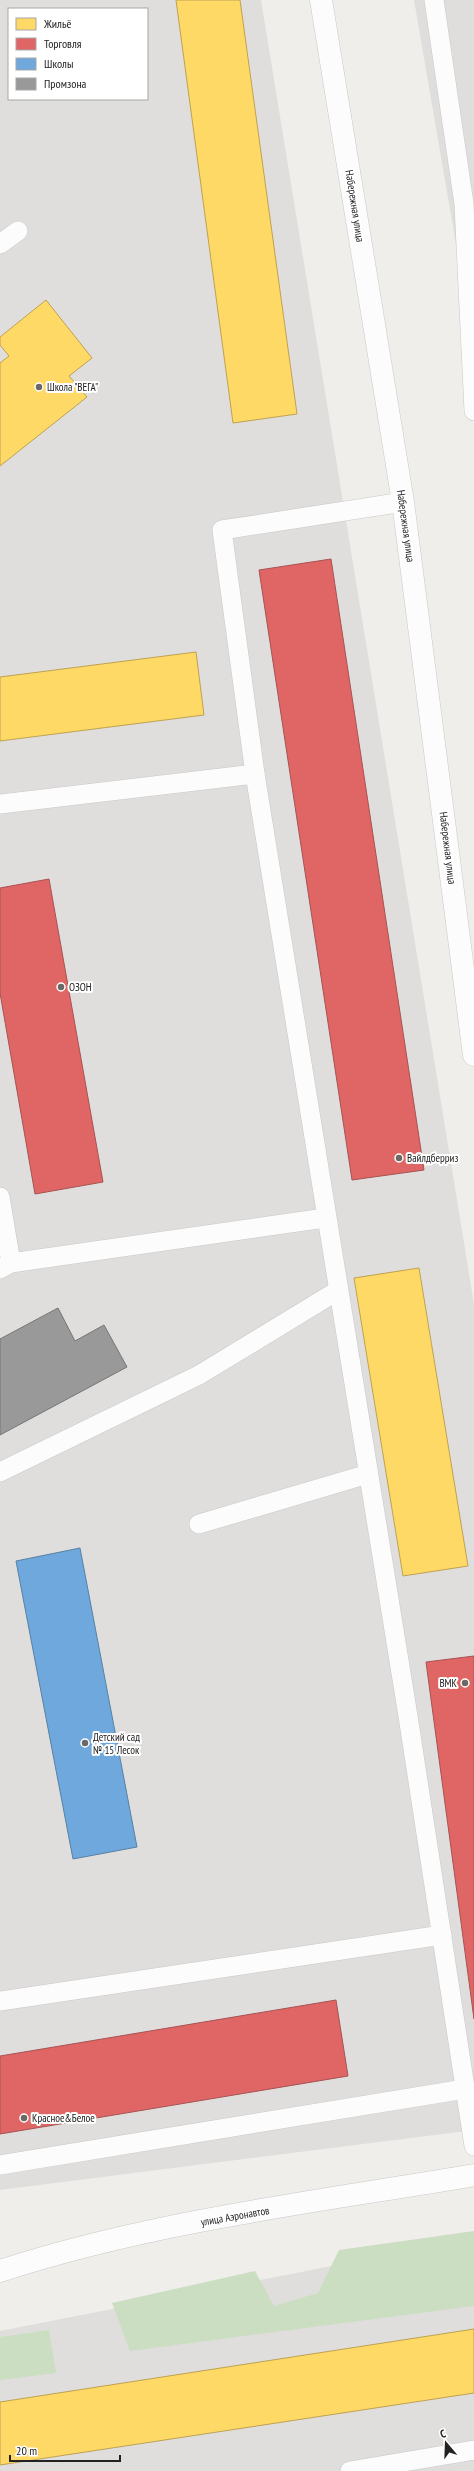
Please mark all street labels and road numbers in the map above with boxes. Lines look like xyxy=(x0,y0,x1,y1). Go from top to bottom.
street label: Набережная улица xyxy=(342,169,368,243)
street label: Набережная улица xyxy=(394,489,418,563)
street label: Набережная улица xyxy=(437,811,459,885)
street label: улица Аэронавтов xyxy=(200,2203,271,2229)

